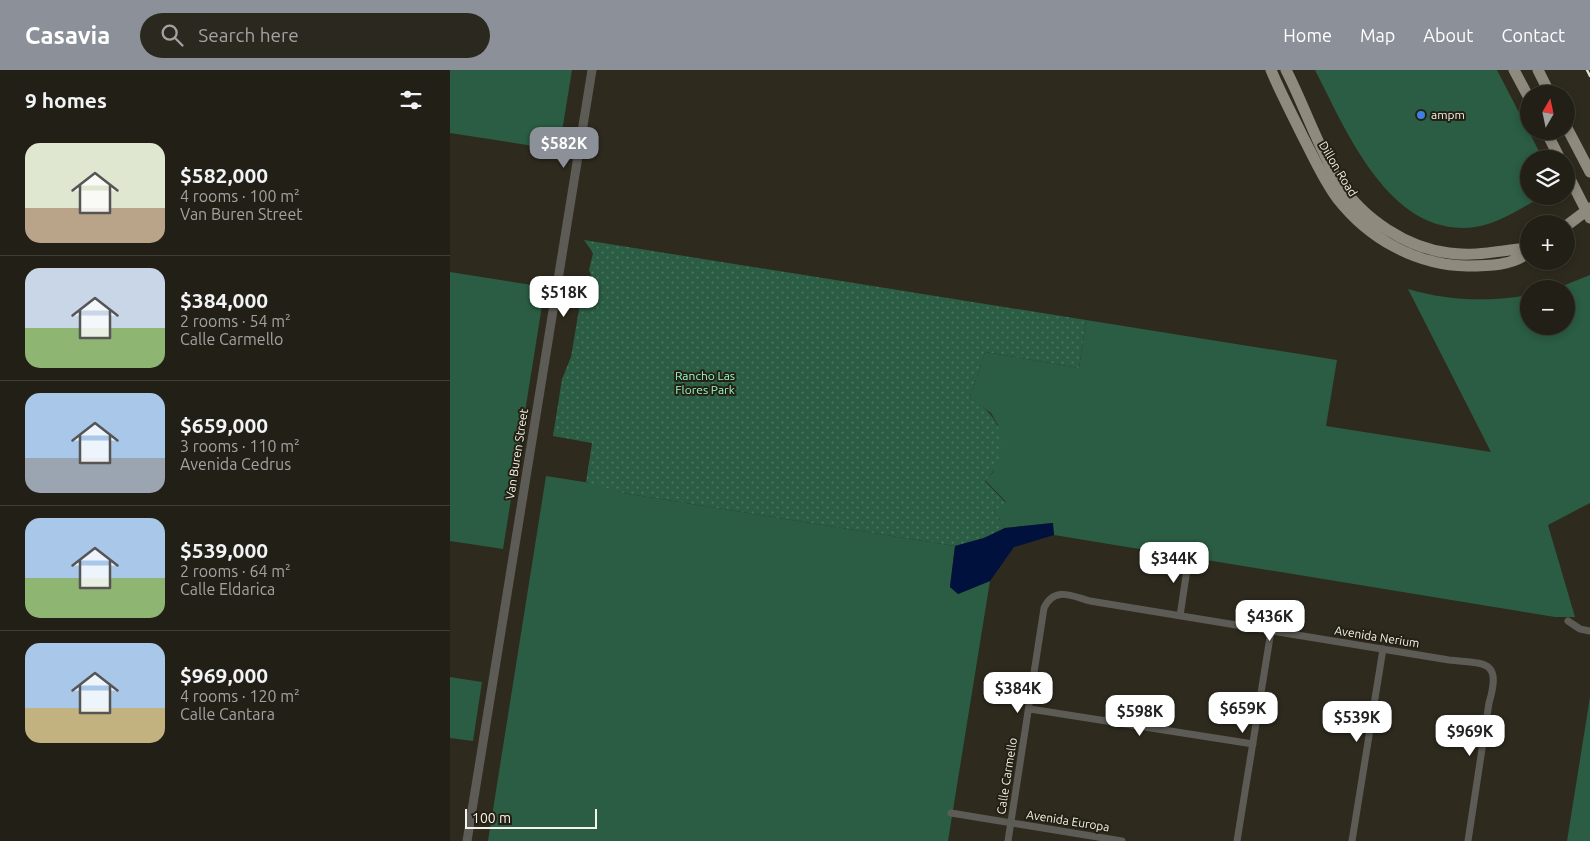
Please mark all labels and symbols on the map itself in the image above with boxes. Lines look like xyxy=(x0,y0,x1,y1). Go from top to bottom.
north arrow xyxy=(1520,85,1575,140)
place label: ampm xyxy=(1431,108,1465,121)
marker: ampm xyxy=(1415,109,1427,121)
pin: $582K xyxy=(529,126,599,169)
street label: Dillon Road xyxy=(1317,139,1360,199)
pin: $518K xyxy=(529,276,599,318)
park label: Rancho Las Flores Park xyxy=(675,369,735,396)
street label: Van Buren Street xyxy=(503,407,530,500)
pin: $344K xyxy=(1139,542,1209,584)
pin: $436K xyxy=(1235,600,1305,642)
street label: Avenida Nerium xyxy=(1334,623,1420,650)
pin: $384K xyxy=(983,672,1053,714)
pin: $659K xyxy=(1208,692,1278,734)
pin: $598K xyxy=(1105,694,1175,737)
pin: $539K xyxy=(1322,700,1392,743)
pin: $969K xyxy=(1435,714,1505,757)
street label: Calle Carmello xyxy=(994,737,1019,815)
scale bar xyxy=(465,806,598,829)
street label: Avenida Europa xyxy=(1026,808,1111,834)

